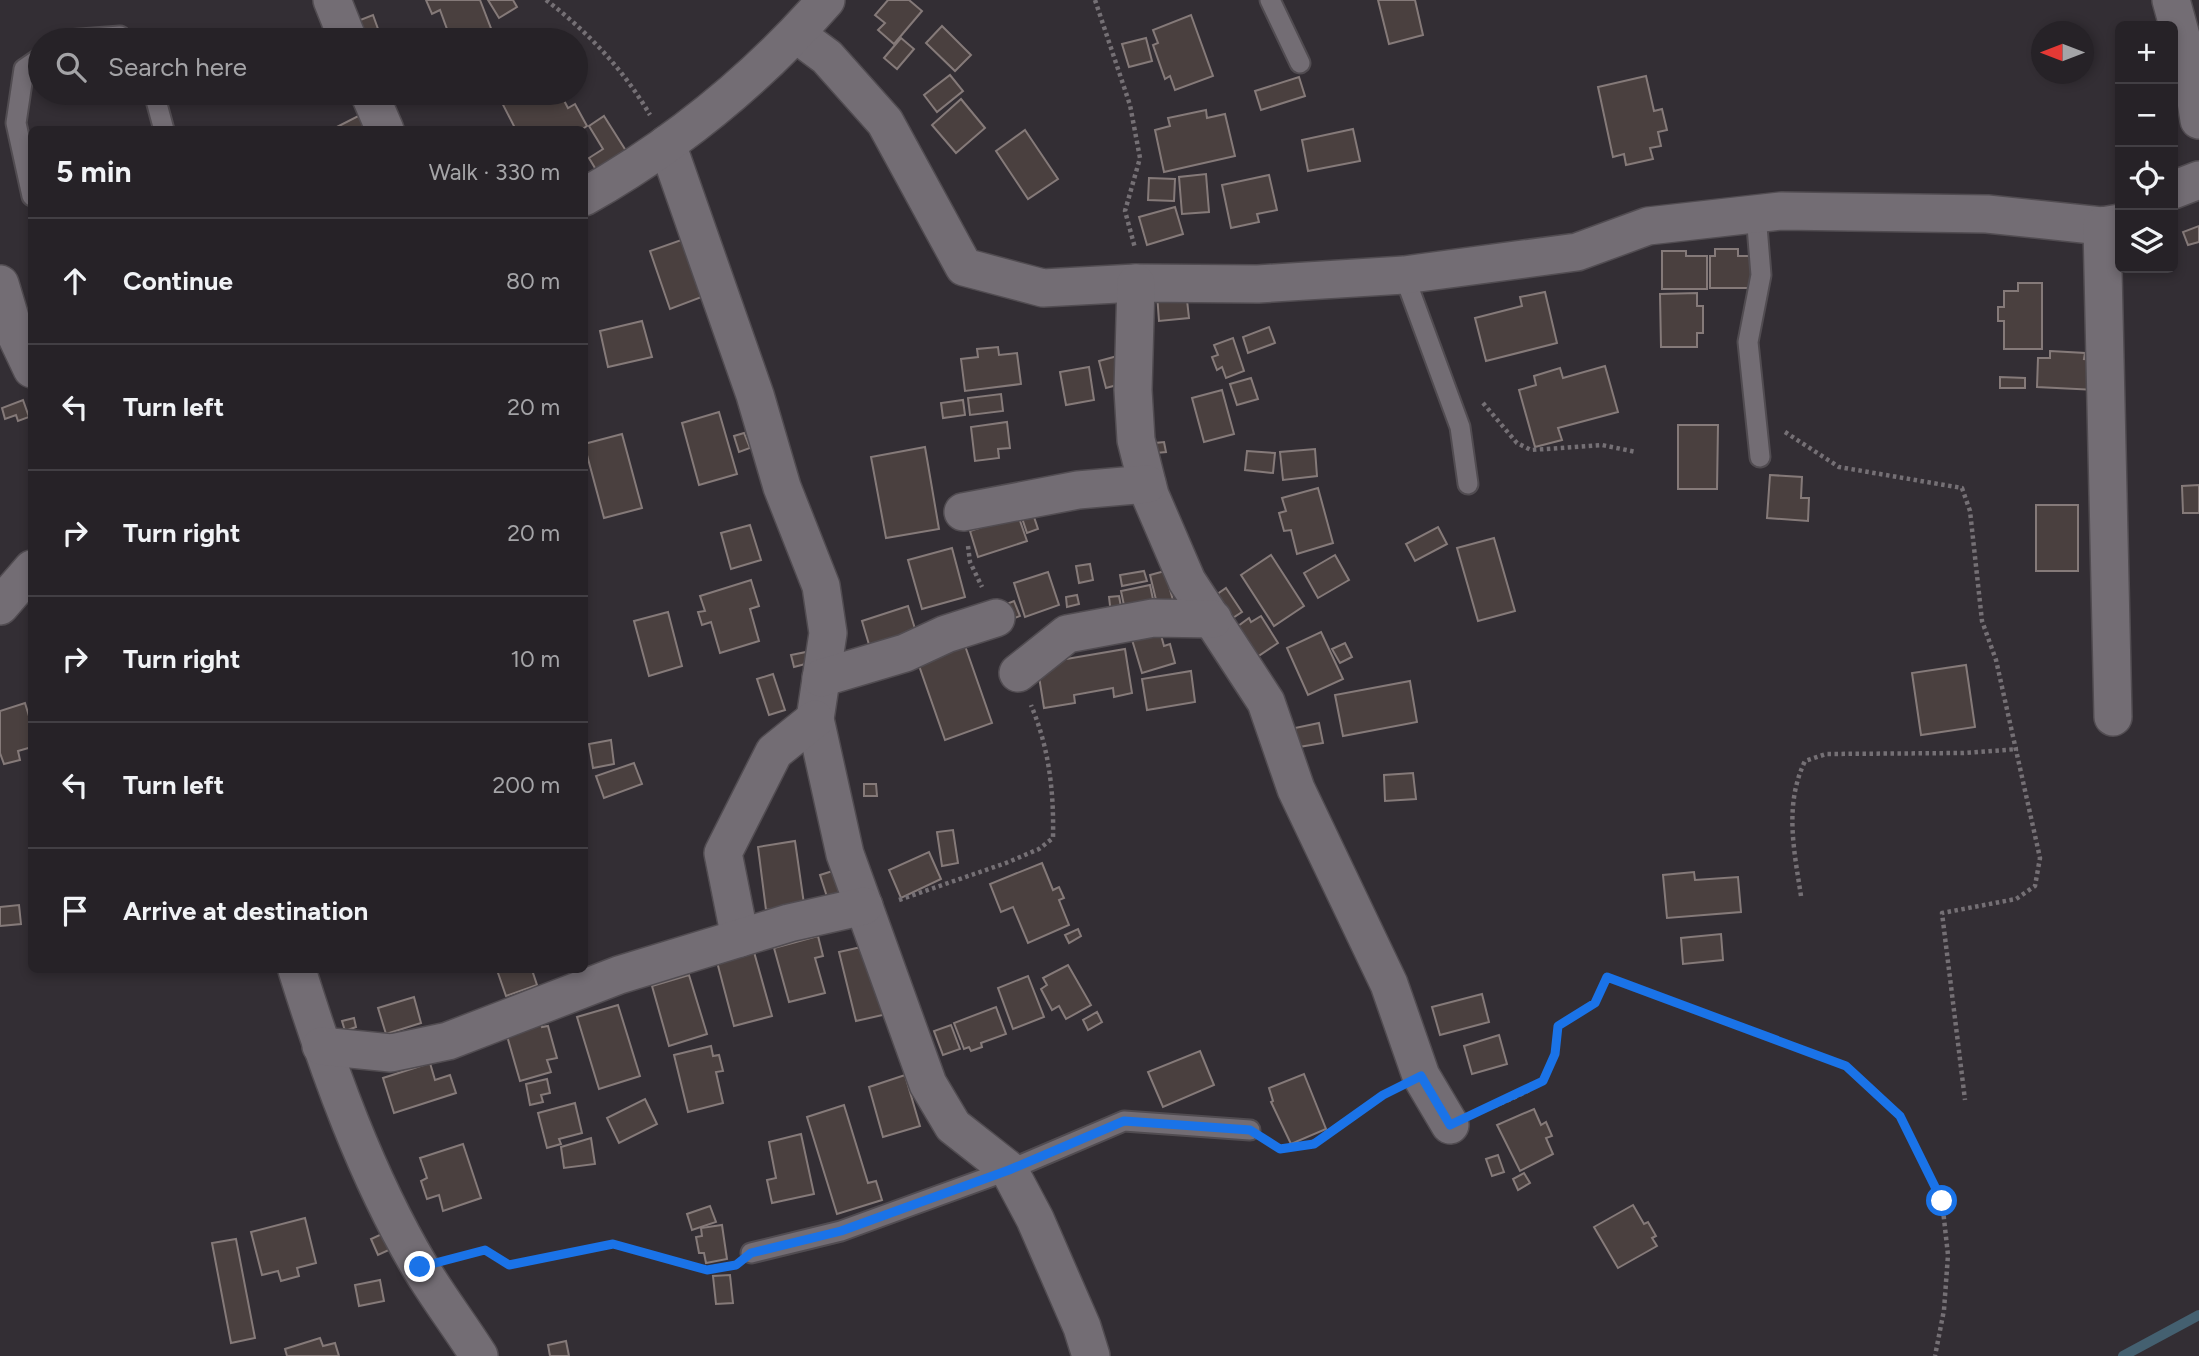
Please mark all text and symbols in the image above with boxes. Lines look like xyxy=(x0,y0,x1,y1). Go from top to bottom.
north arrow xyxy=(2031,21,2094,84)
map controls xyxy=(2115,21,2178,273)
button: + xyxy=(2115,21,2178,84)
search box xyxy=(28,28,588,105)
icon: search xyxy=(52,48,90,86)
text: Search here xyxy=(108,51,247,83)
button: − xyxy=(2115,84,2178,147)
button: locate xyxy=(2115,147,2178,210)
text: 5 min xyxy=(56,153,132,190)
text: Walk · 330 m xyxy=(429,158,560,186)
button: layers xyxy=(2115,210,2178,273)
icon: ahead xyxy=(56,262,94,300)
text: Continue xyxy=(123,265,233,297)
text: 80 m xyxy=(506,267,560,295)
icon: left xyxy=(56,388,94,426)
text: Turn left xyxy=(123,391,224,423)
text: 20 m xyxy=(507,393,560,421)
icon: right xyxy=(56,514,94,552)
text: Turn right xyxy=(123,517,240,549)
text: 20 m xyxy=(507,519,560,547)
icon: right xyxy=(56,640,94,678)
text: Turn right xyxy=(123,643,240,675)
text: 10 m xyxy=(511,645,560,673)
icon: left xyxy=(56,766,94,804)
text: Turn left xyxy=(123,769,224,801)
text: 200 m xyxy=(492,771,560,799)
icon: arrive xyxy=(56,892,94,930)
text: Arrive at destination xyxy=(123,895,368,927)
route start xyxy=(1926,1185,1957,1216)
route end xyxy=(404,1251,435,1282)

